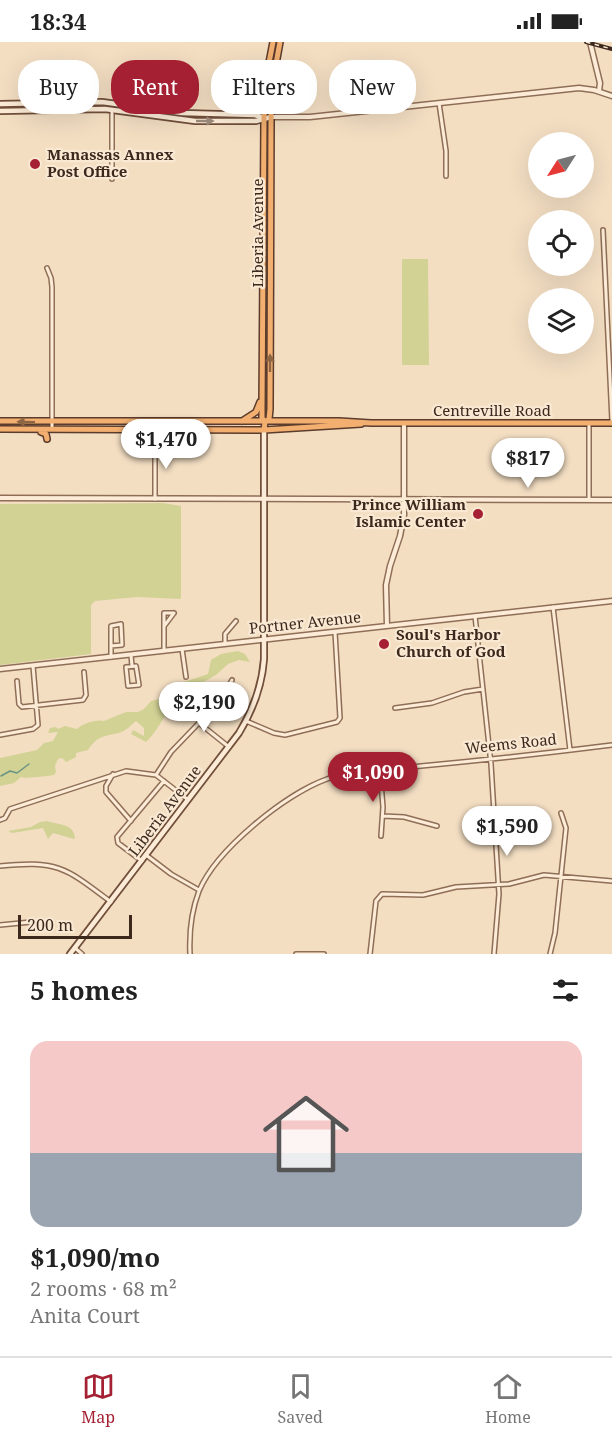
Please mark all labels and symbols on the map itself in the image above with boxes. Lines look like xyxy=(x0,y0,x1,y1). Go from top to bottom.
one-way arrow xyxy=(195,116,214,126)
north arrow xyxy=(528,132,594,198)
place label: Manassas Annex Post Office xyxy=(47,144,174,181)
marker: Manassas Annex Post Office xyxy=(28,157,42,171)
street label: Liberia Avenue xyxy=(247,178,267,288)
one-way arrow xyxy=(265,354,275,373)
street label: Centreville Road xyxy=(433,400,551,420)
one-way arrow xyxy=(17,417,36,427)
pin: $1,470 xyxy=(117,419,215,470)
pin: $817 xyxy=(492,438,564,489)
place label: Prince William Islamic Center xyxy=(352,494,466,531)
marker: Prince William Islamic Center xyxy=(471,507,485,521)
street label: Portner Avenue xyxy=(248,606,362,638)
place label: Soul's Harbor Church of God xyxy=(396,624,506,661)
marker: Soul's Harbor Church of God xyxy=(377,637,391,651)
pin: $2,190 xyxy=(155,682,253,733)
street label: Weems Road xyxy=(464,728,558,758)
pin: $1,090 xyxy=(324,752,422,803)
street label: Liberia Avenue xyxy=(123,761,205,860)
pin: $1,590 xyxy=(458,806,556,857)
scale bar xyxy=(18,912,132,940)

